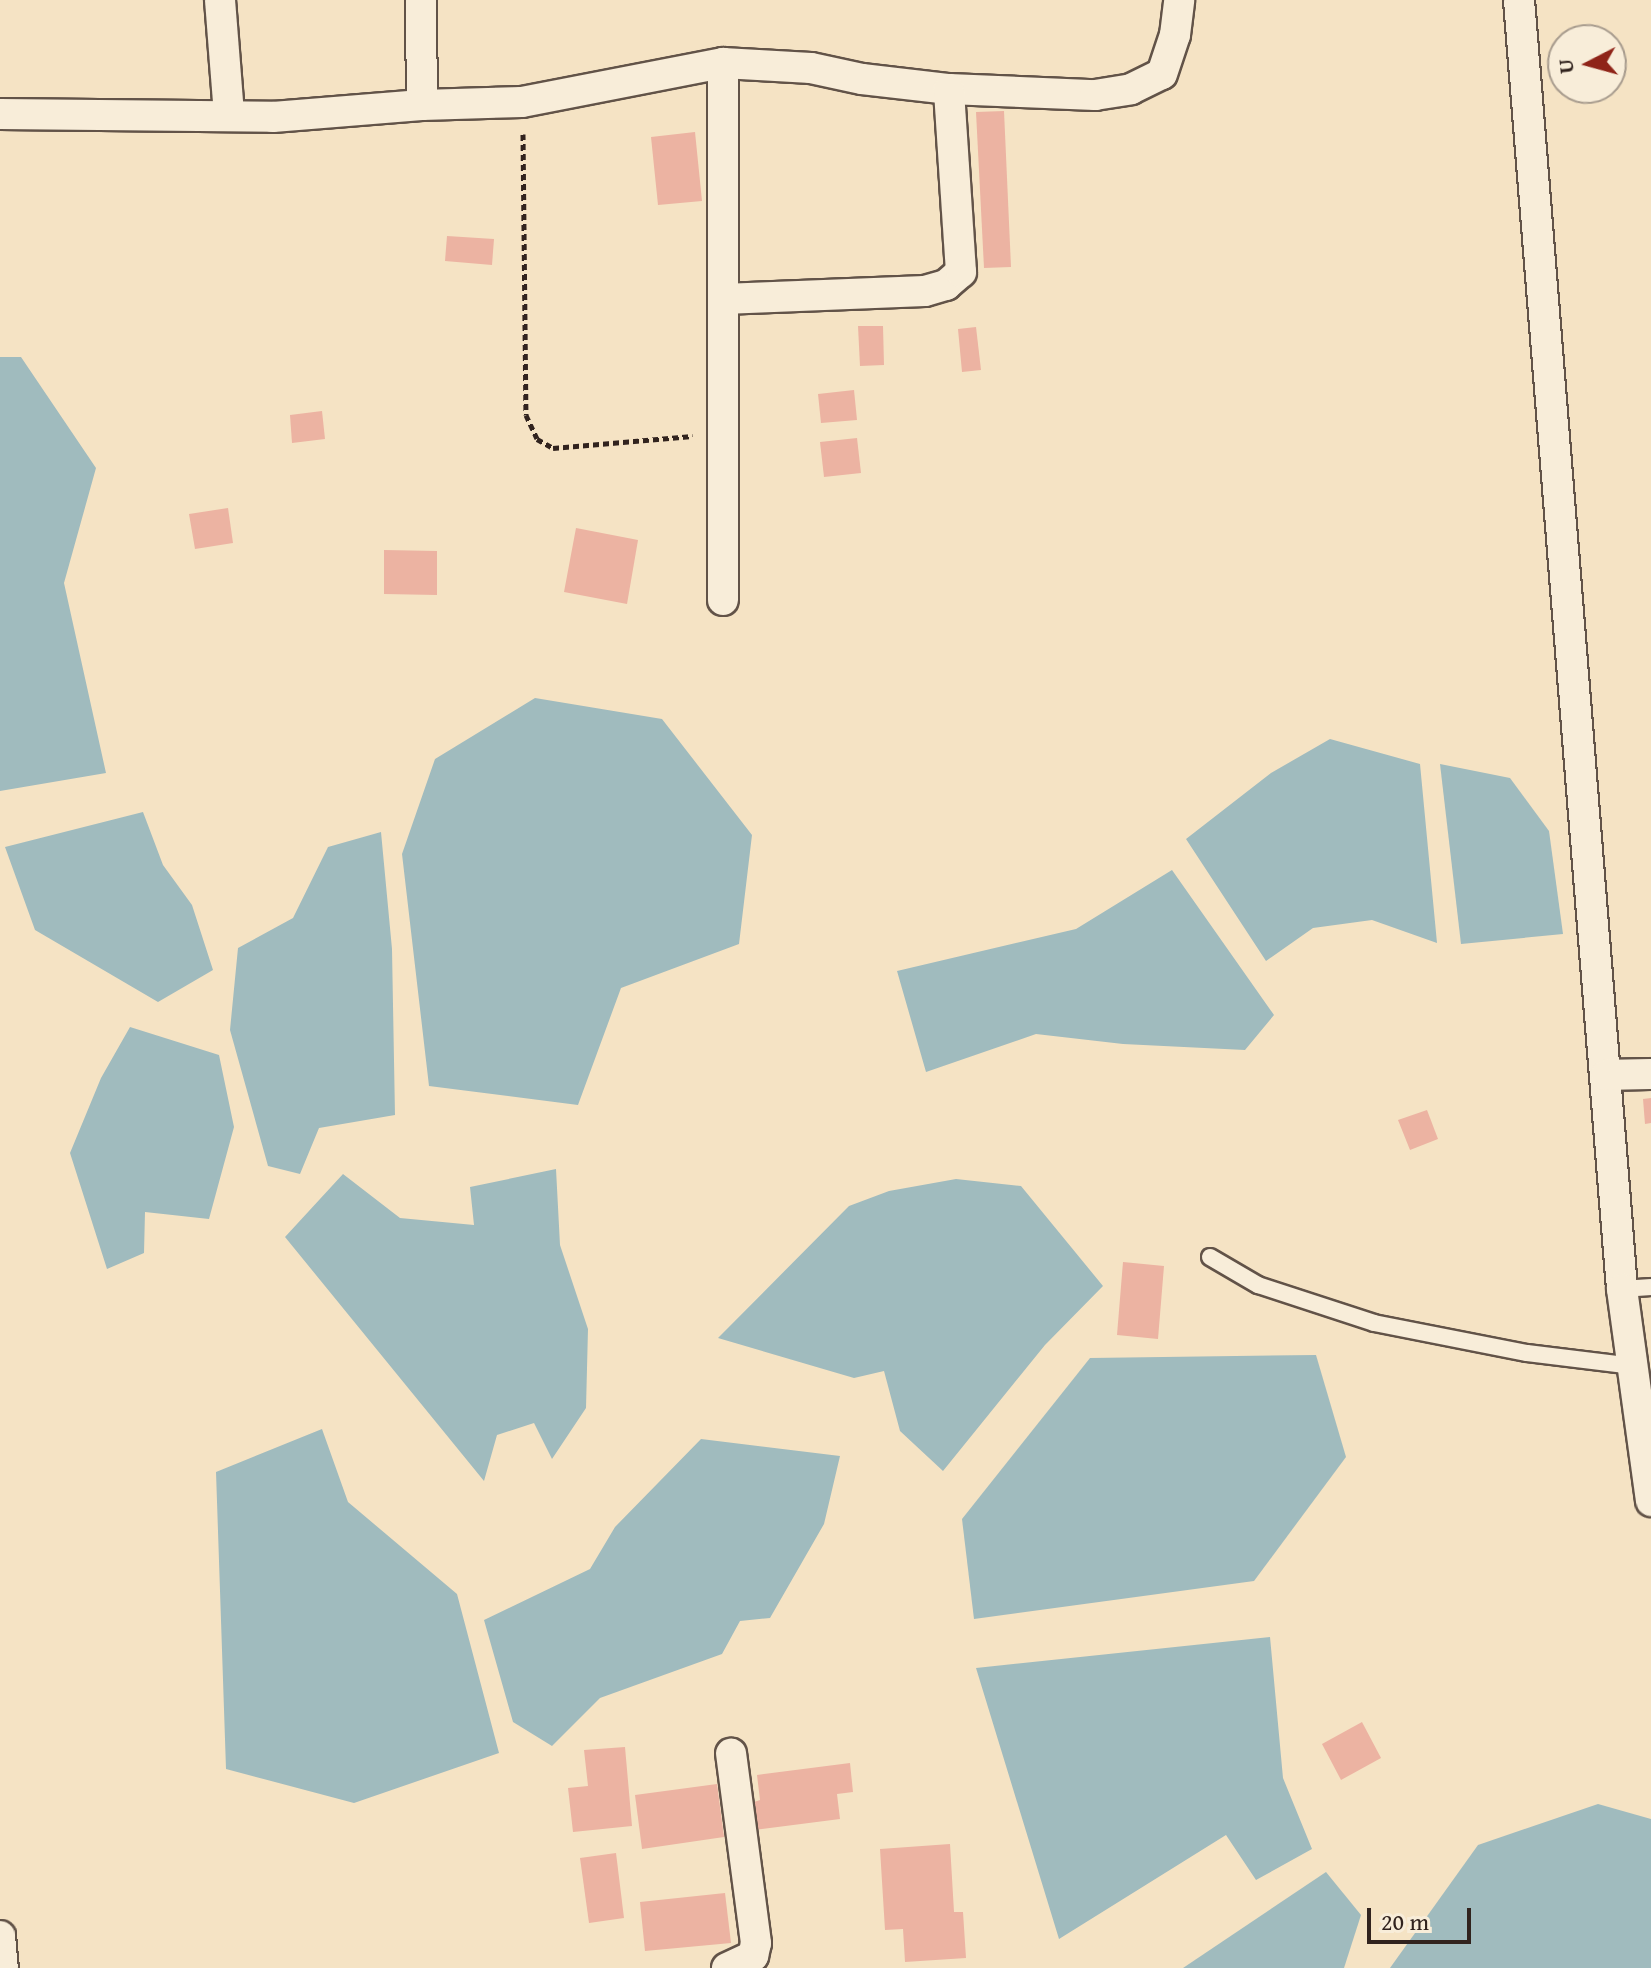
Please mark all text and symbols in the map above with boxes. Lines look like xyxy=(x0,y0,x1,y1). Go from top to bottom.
north arrow xyxy=(1547,24,1627,104)
text: U xyxy=(1548,57,1582,75)
scale bar xyxy=(1371,1892,1475,1942)
text: 20 m xyxy=(1381,1904,1429,1939)

